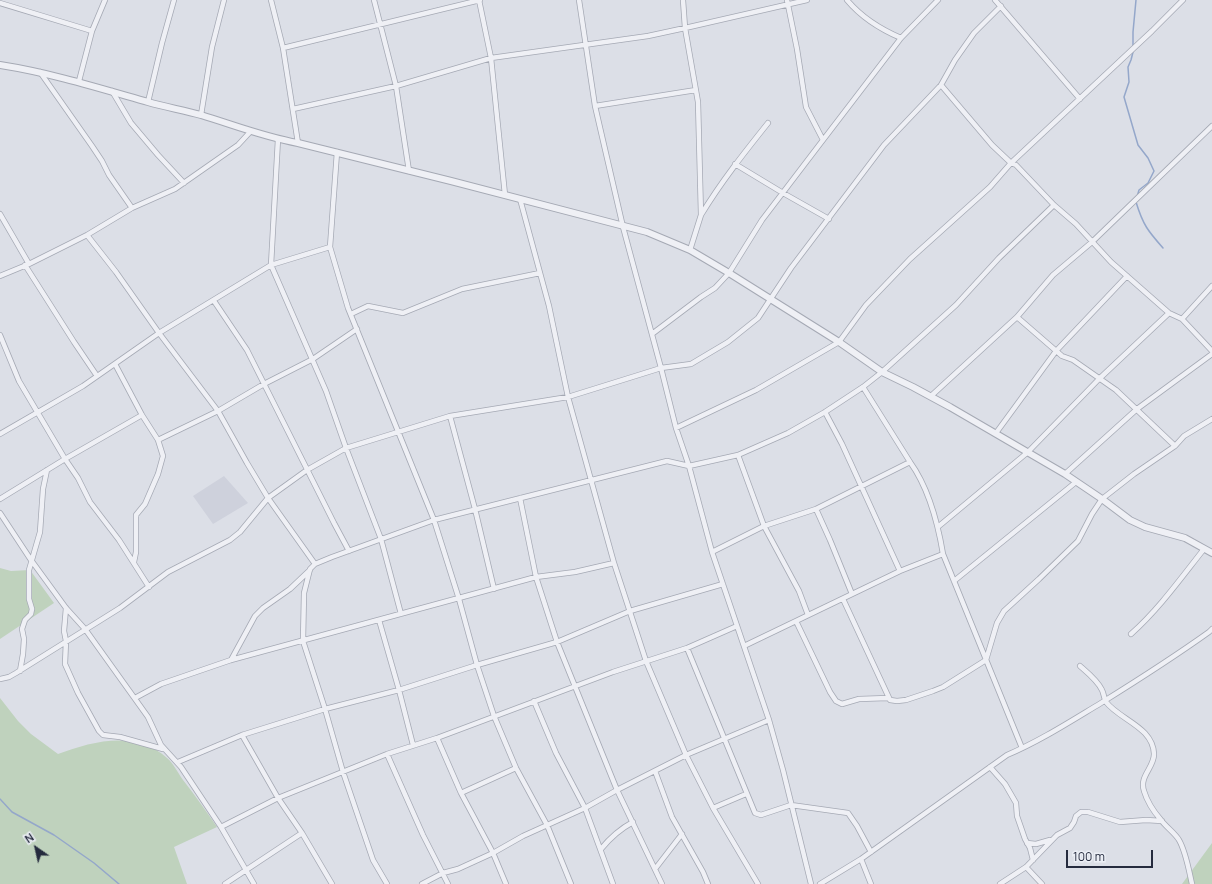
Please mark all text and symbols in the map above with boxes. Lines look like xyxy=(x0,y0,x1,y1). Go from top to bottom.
north arrow xyxy=(16,828,56,868)
text: N xyxy=(22,829,36,846)
scale bar xyxy=(1068,842,1155,868)
text: 100 m xyxy=(1073,848,1105,865)

